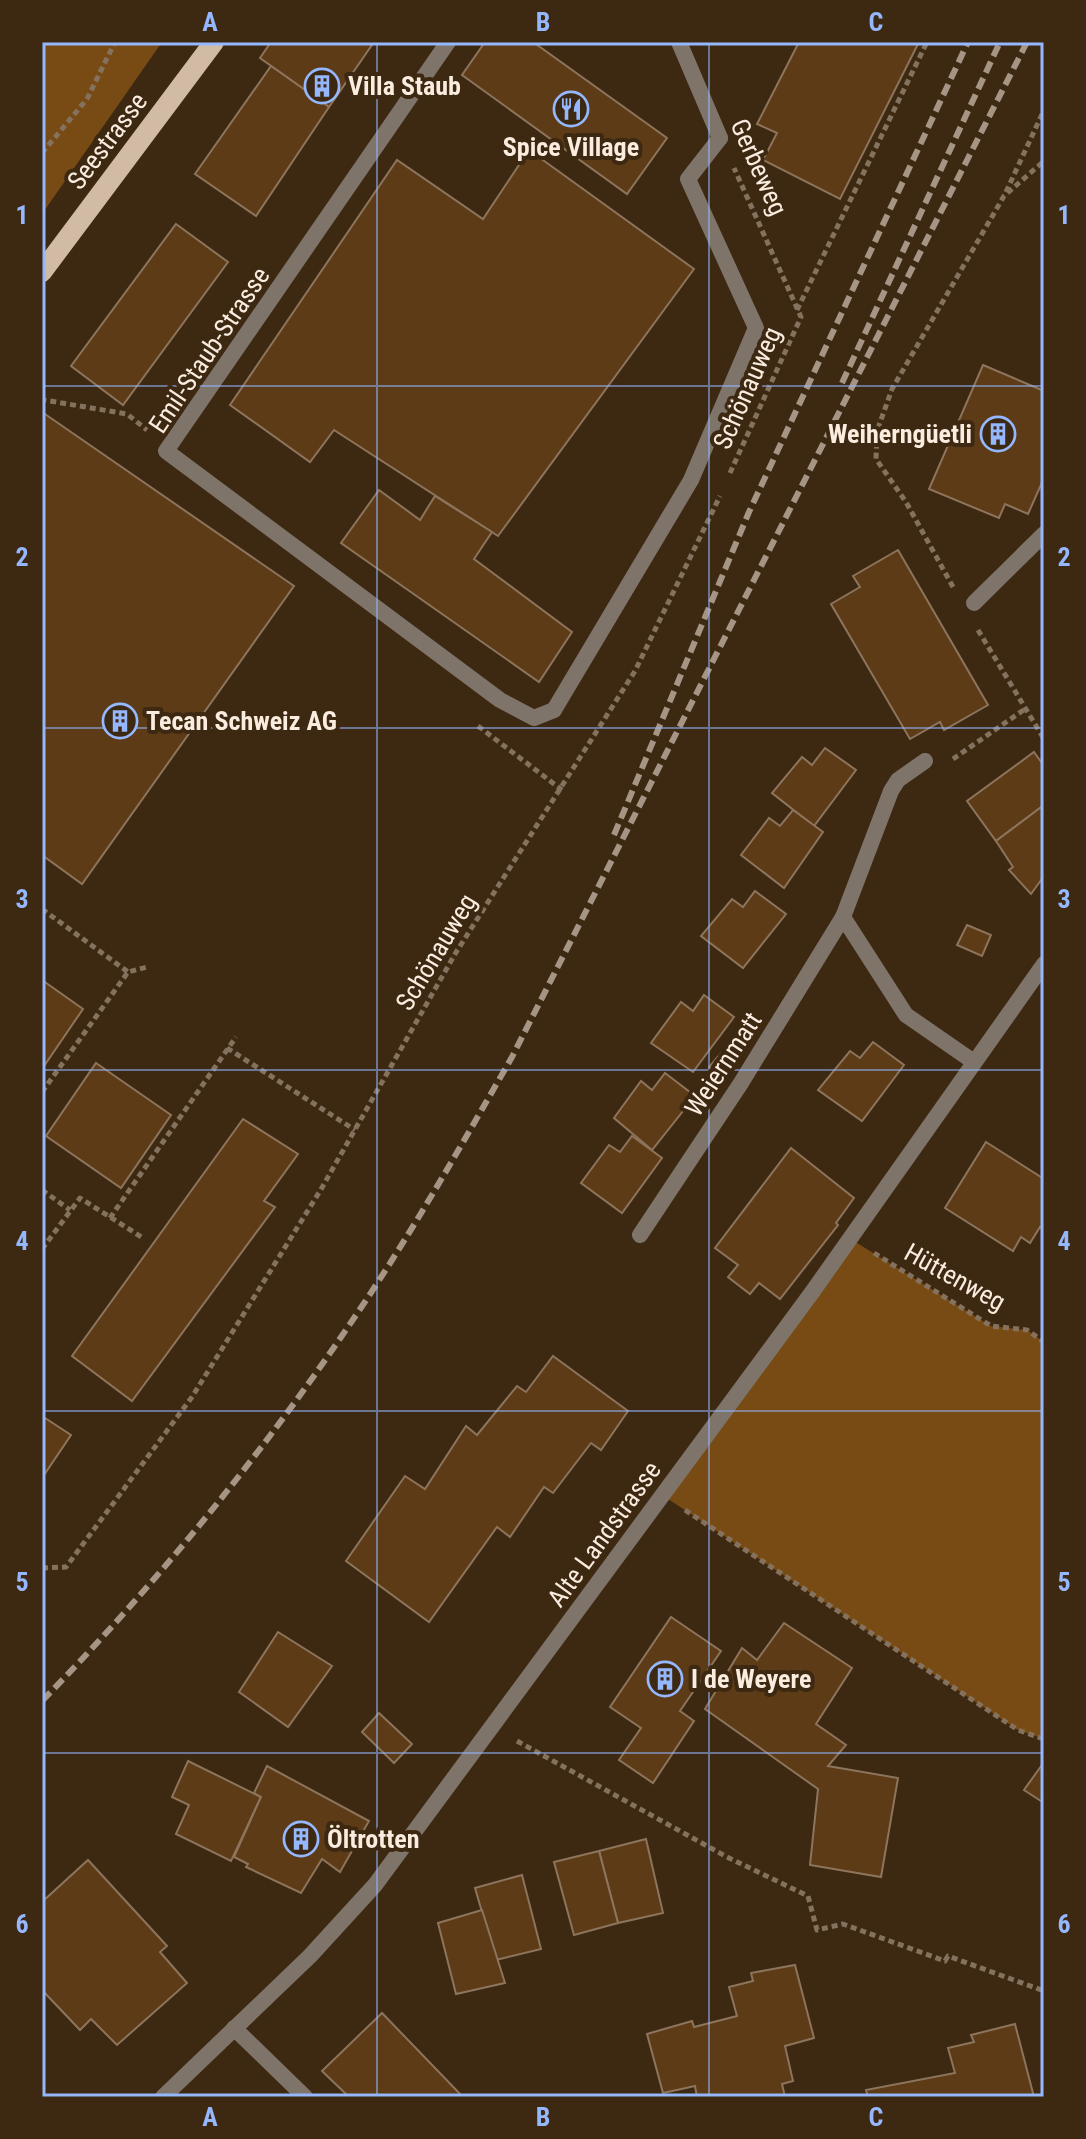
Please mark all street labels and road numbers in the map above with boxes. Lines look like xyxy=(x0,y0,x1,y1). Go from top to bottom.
street label: Seestrasse xyxy=(61,87,153,195)
street label: Gerbeweg xyxy=(724,114,794,220)
street label: Emil-Staub-Strasse xyxy=(143,261,275,439)
street label: Schönauweg xyxy=(707,322,787,454)
street label: Schönauweg xyxy=(390,888,482,1016)
street label: Weiernmatt xyxy=(678,1006,768,1122)
street label: Hüttenweg xyxy=(899,1237,1011,1317)
street label: Alte Landstrasse xyxy=(541,1455,667,1613)

